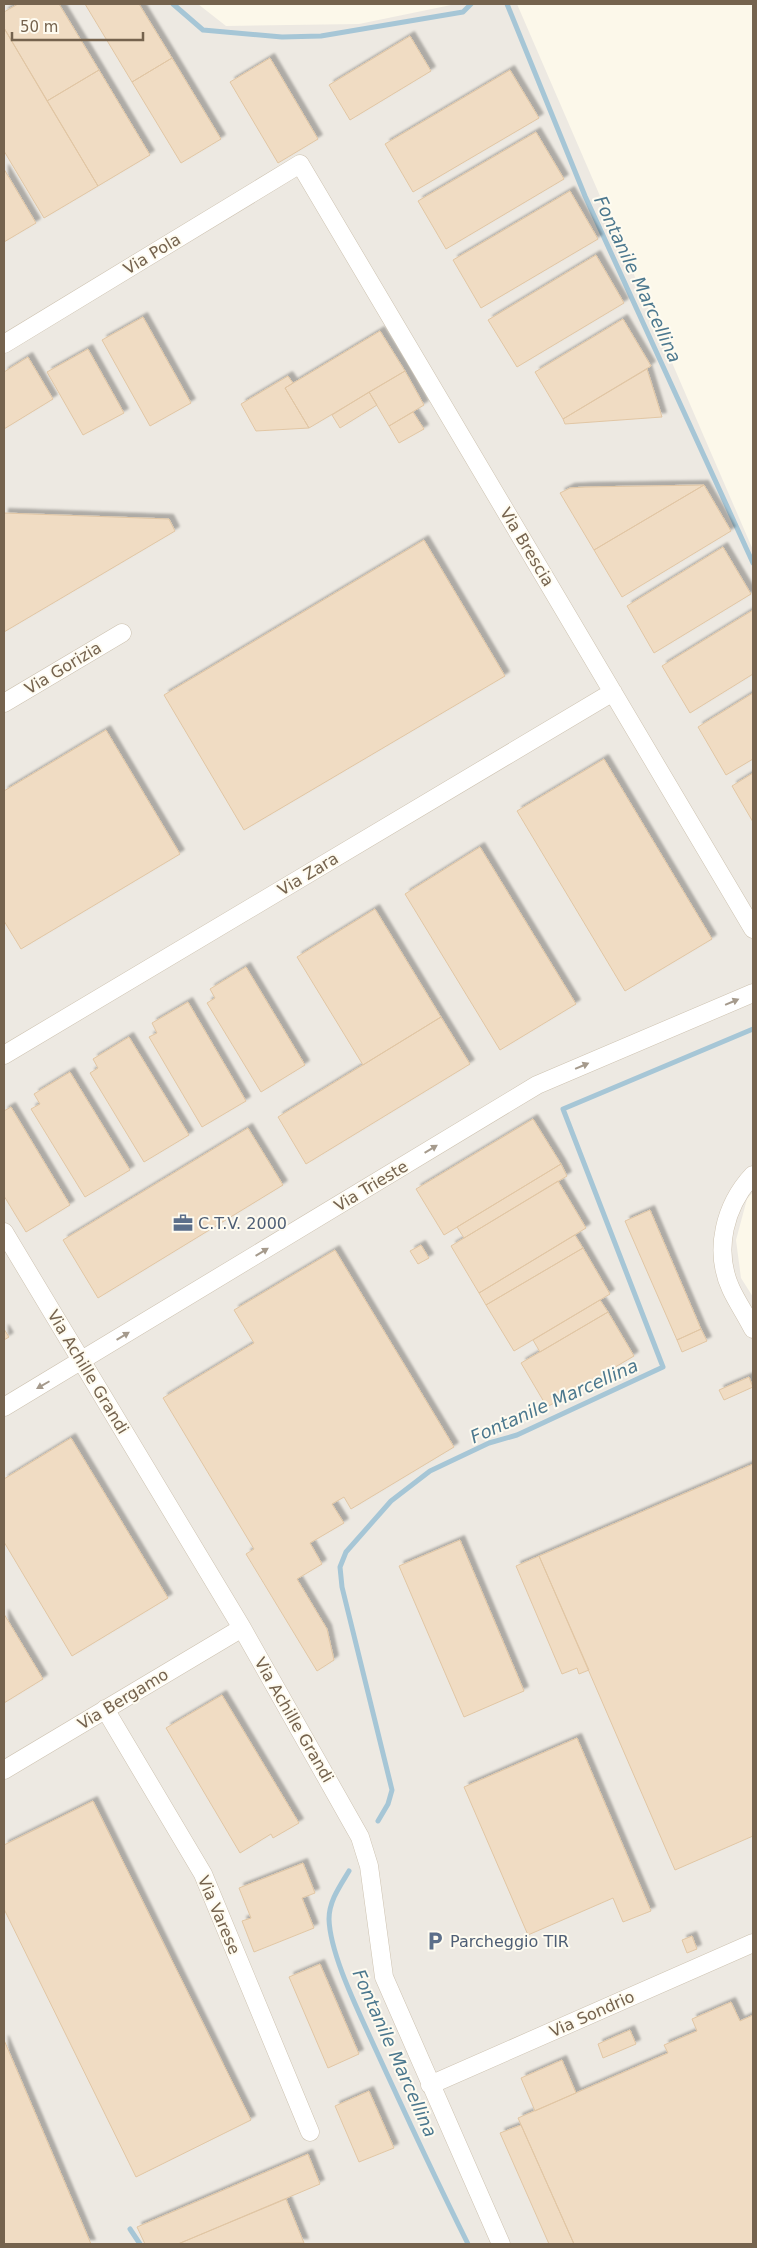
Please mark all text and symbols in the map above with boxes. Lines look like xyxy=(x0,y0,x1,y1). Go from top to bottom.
scale bar xyxy=(12,10,144,42)
text: 50 m xyxy=(20,18,58,36)
water label: Fontanile Marcellina xyxy=(590,192,686,366)
street label: Via Pola xyxy=(120,230,184,278)
street label: Via Brescia xyxy=(496,504,558,590)
street label: Via Gorizia xyxy=(21,638,105,698)
street label: Via Zara xyxy=(274,849,342,899)
one-way arrow xyxy=(725,998,739,1006)
one-way arrow xyxy=(575,1061,589,1069)
one-way arrow xyxy=(424,1145,437,1154)
street label: Via Trieste xyxy=(331,1157,411,1215)
office icon: C.T.V. 2000 xyxy=(172,1212,194,1234)
place label: C.T.V. 2000 xyxy=(198,1214,287,1233)
one-way arrow xyxy=(256,1247,269,1256)
street label: Via Achille Grandi xyxy=(43,1307,133,1437)
one-way arrow xyxy=(117,1332,130,1341)
water label: Fontanile Marcellina xyxy=(467,1355,641,1447)
one-way arrow xyxy=(36,1380,49,1389)
street label: Via Achille Grandi xyxy=(250,1654,338,1786)
street label: Via Bergamo xyxy=(74,1664,172,1734)
street label: Via Varese xyxy=(194,1873,244,1957)
parking icon: Parcheggio TIR xyxy=(424,1930,446,1952)
place label: Parcheggio TIR xyxy=(450,1932,569,1951)
water label: Fontanile Marcellina xyxy=(349,1966,441,2140)
street label: Via Sondrio xyxy=(547,1987,637,2041)

